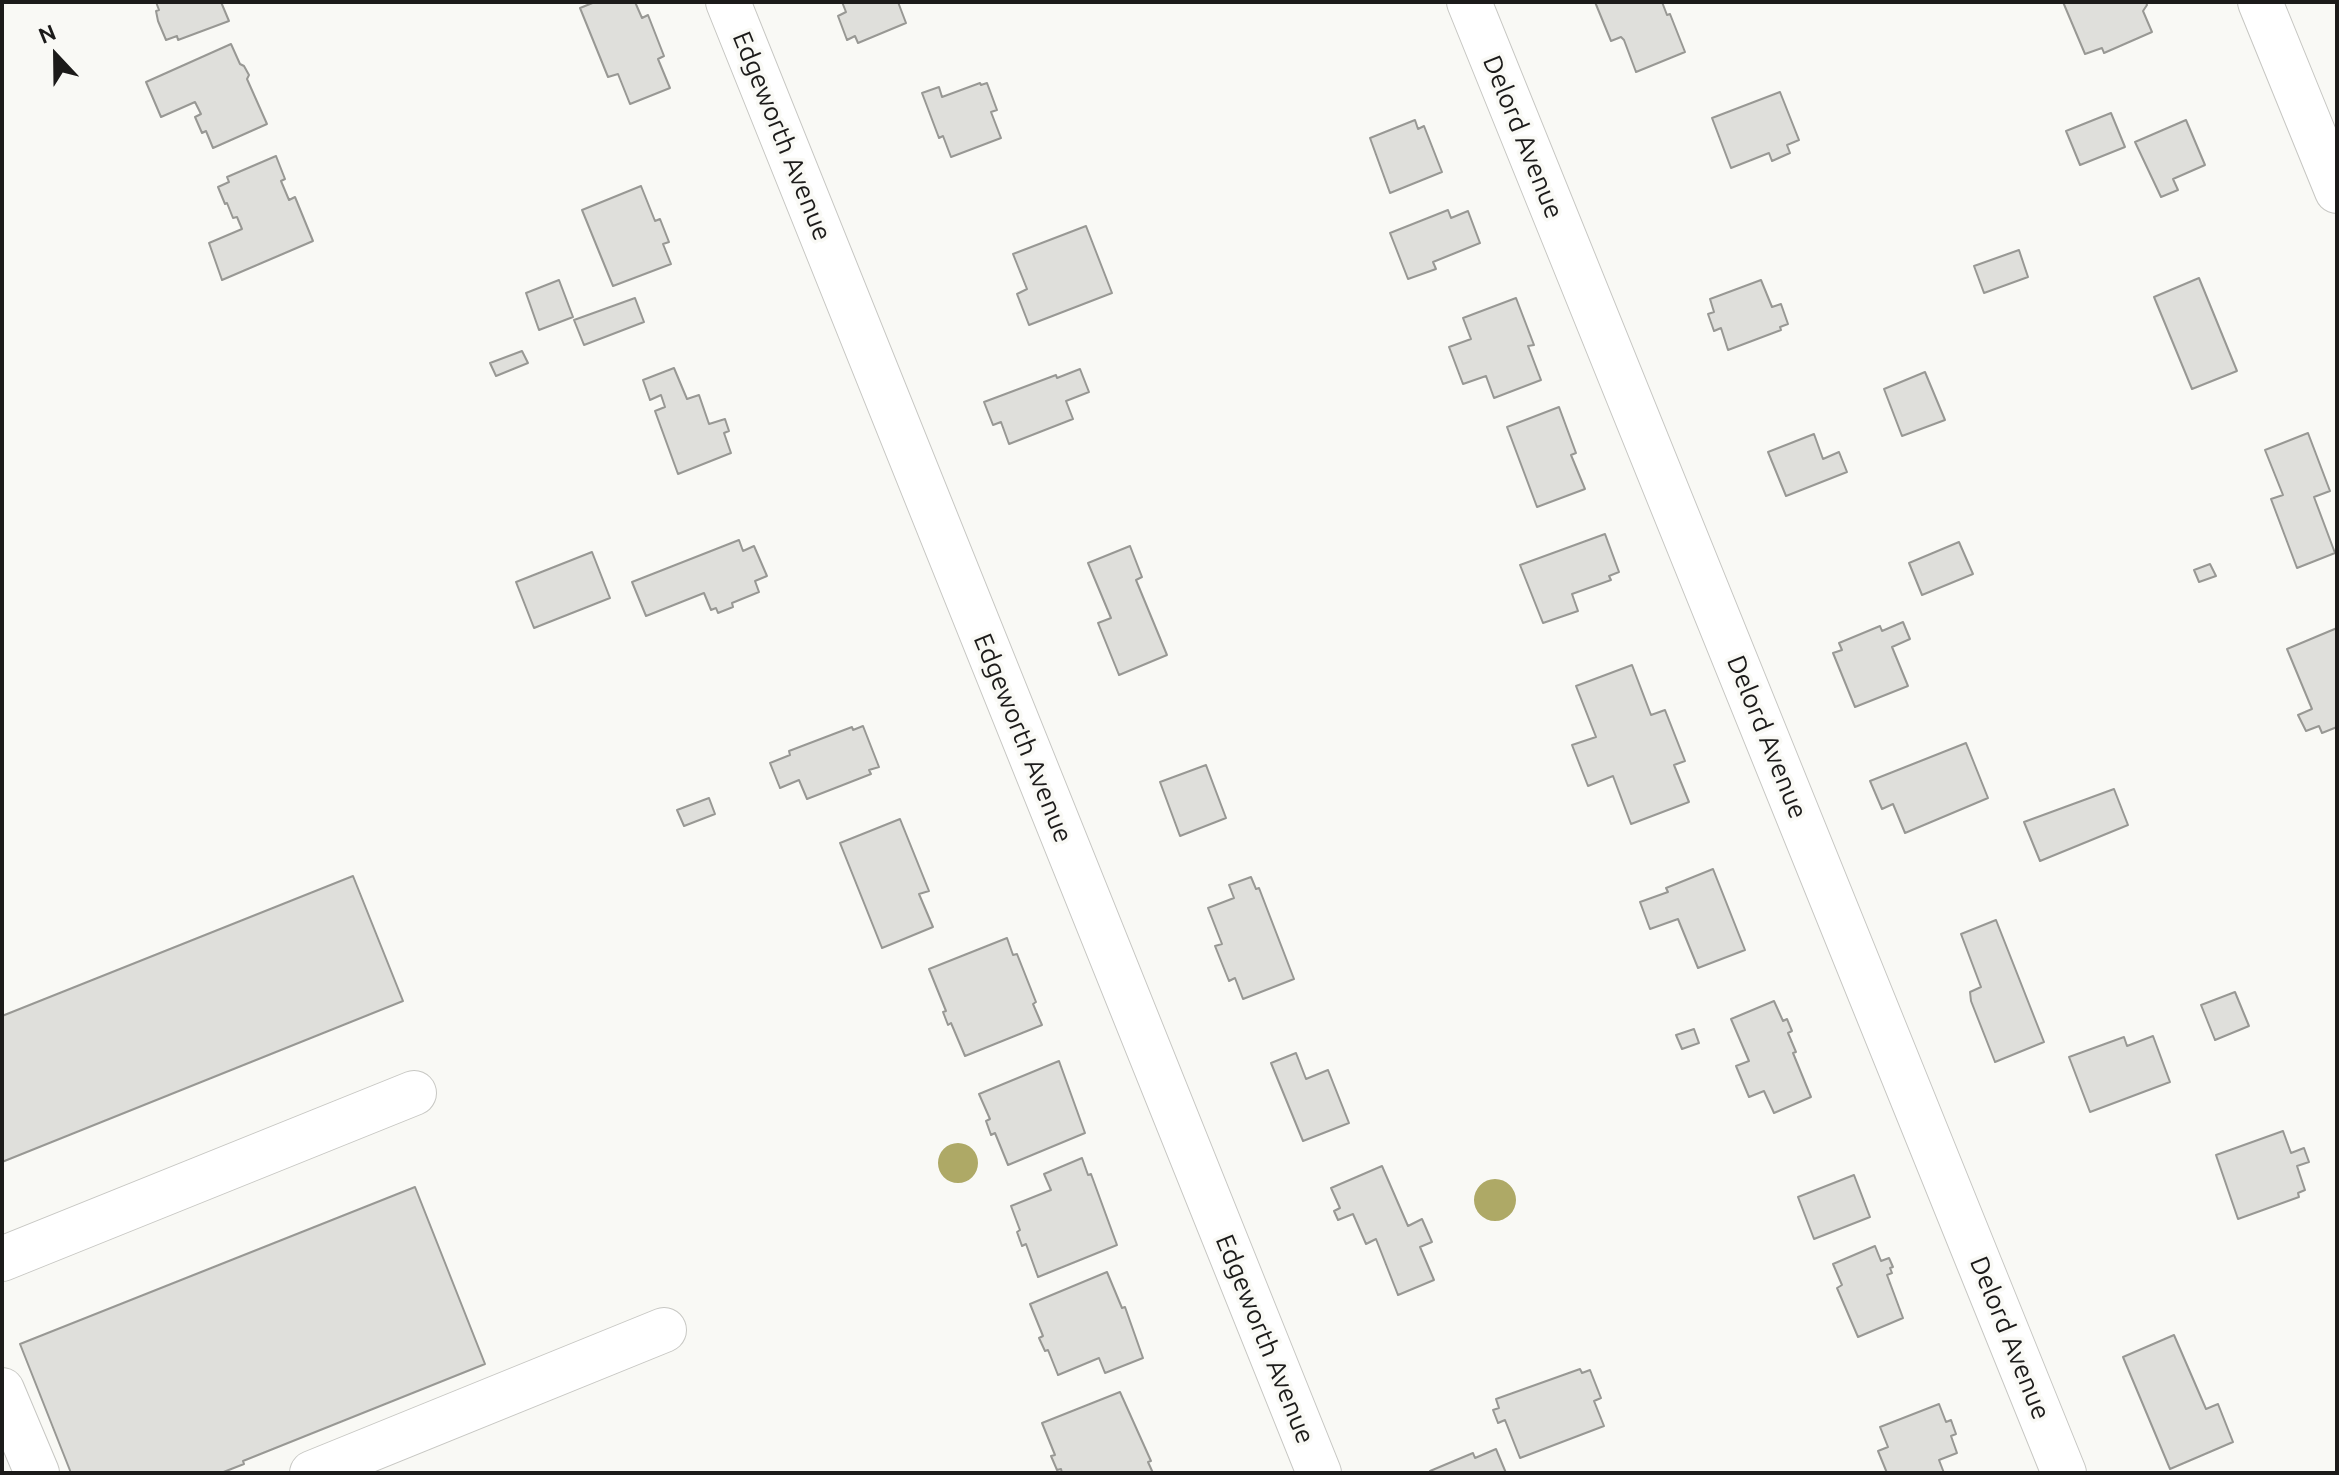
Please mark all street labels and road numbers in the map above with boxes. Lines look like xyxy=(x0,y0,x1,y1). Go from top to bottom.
street label: Edgeworth Avenue xyxy=(726,27,838,245)
street label: Delord Avenue xyxy=(1476,51,1570,223)
street label: Edgeworth Avenue xyxy=(967,629,1079,847)
street label: Delord Avenue xyxy=(1720,651,1814,823)
street label: Edgeworth Avenue xyxy=(1209,1230,1321,1448)
street label: Delord Avenue xyxy=(1963,1252,2057,1424)

